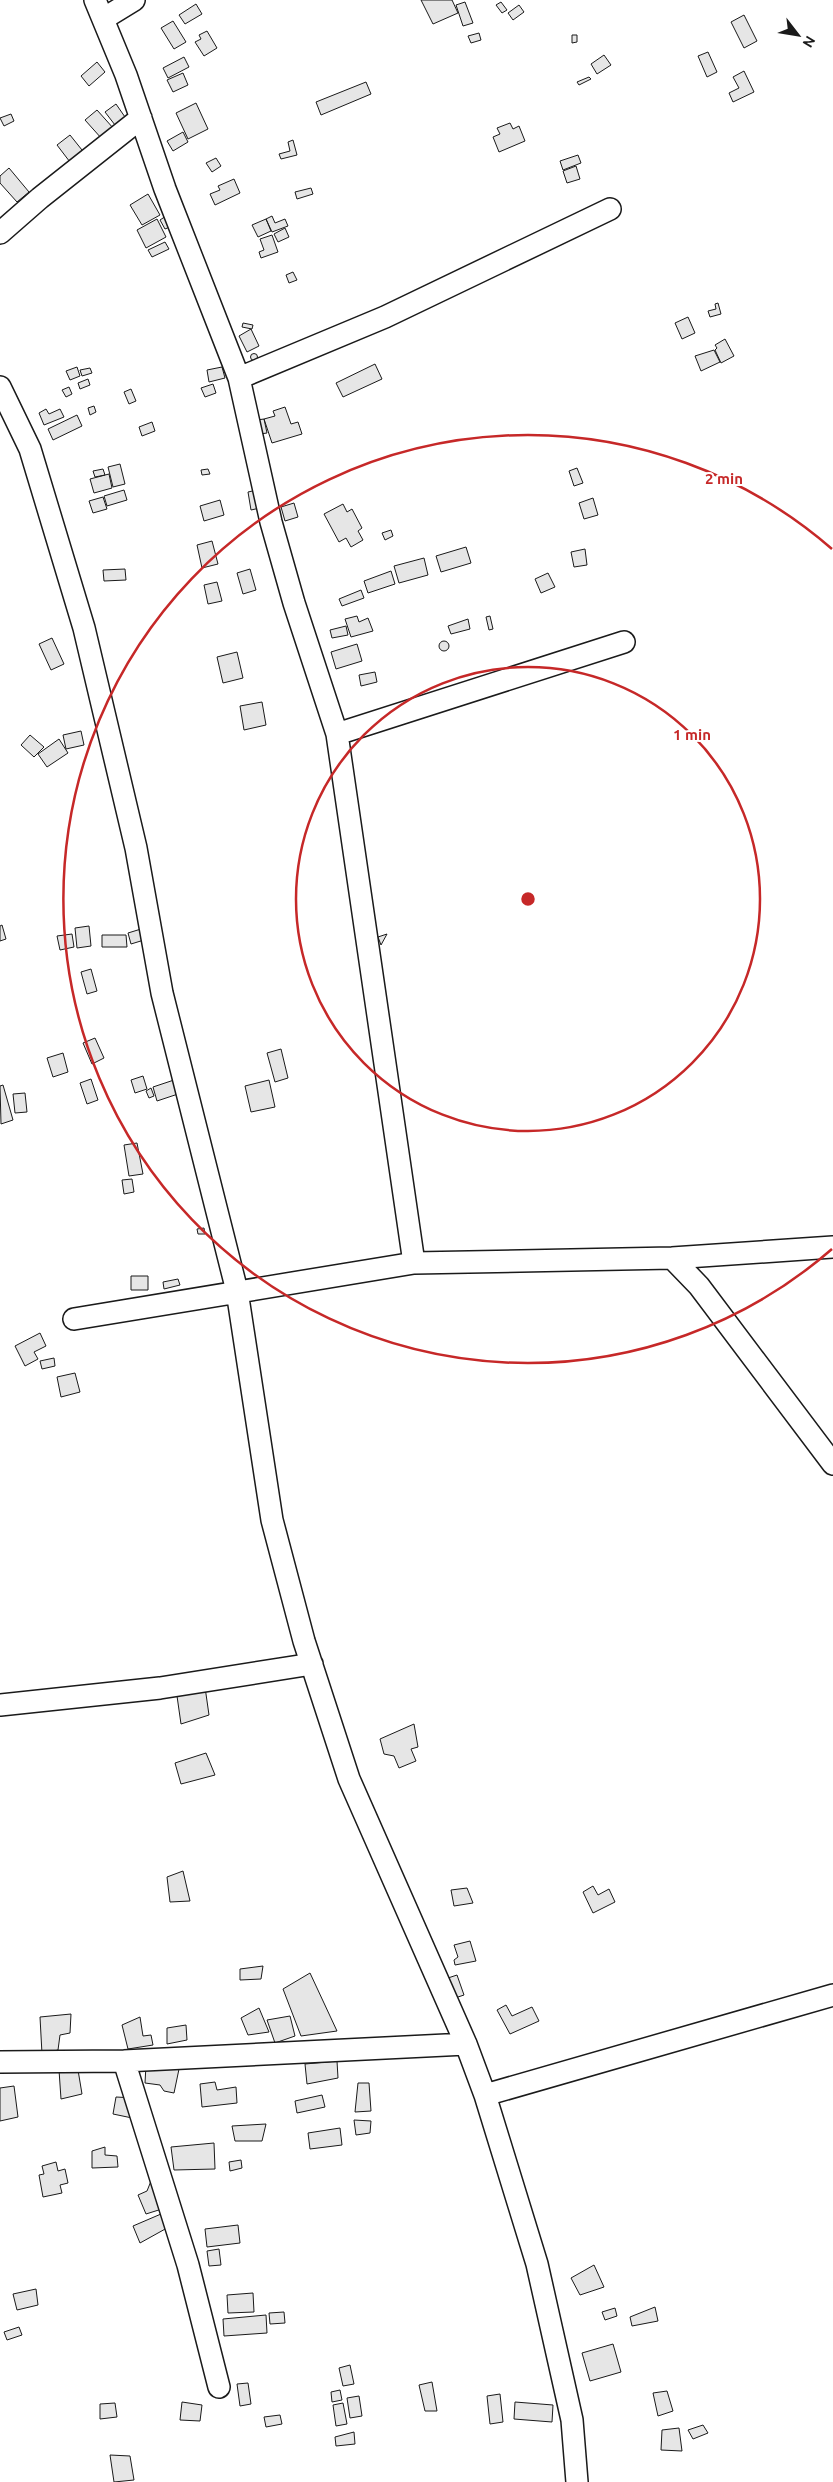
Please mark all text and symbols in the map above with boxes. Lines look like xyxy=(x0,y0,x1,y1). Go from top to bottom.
north arrow xyxy=(773,10,823,60)
text: N xyxy=(800,33,819,50)
text: 2 min xyxy=(705,470,743,487)
text: 1 min xyxy=(673,726,711,743)
centre of rings xyxy=(519,890,537,908)

